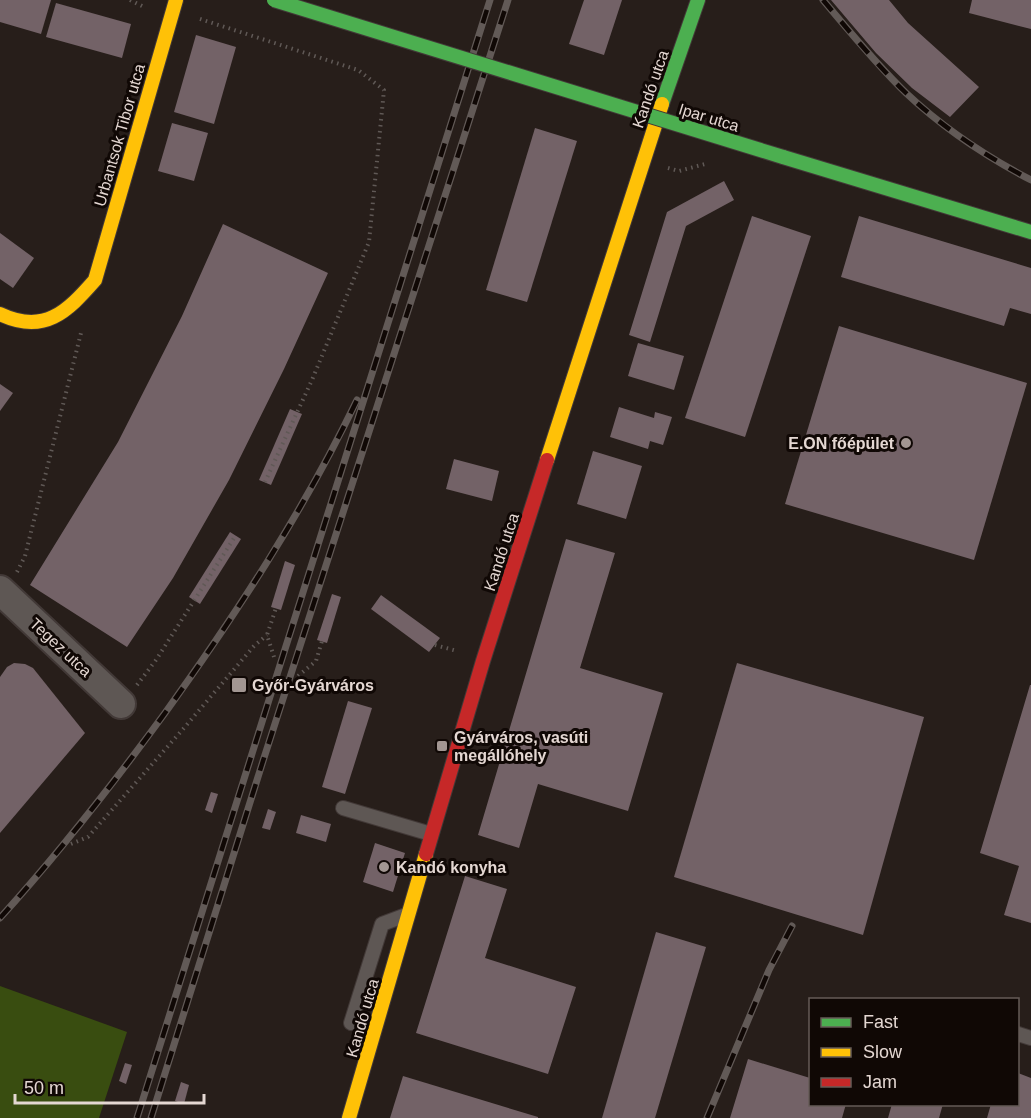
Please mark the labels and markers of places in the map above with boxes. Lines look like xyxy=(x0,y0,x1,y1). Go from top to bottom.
place label: E.ON főépület xyxy=(788,435,895,452)
marker: E.ON főépület xyxy=(899,436,913,450)
marker: Győr-Gyárváros xyxy=(230,676,248,694)
place label: Győr-Gyárváros xyxy=(252,677,374,694)
place label: Gyárváros, vasúti megállóhely xyxy=(454,729,588,764)
marker: Gyárváros, vasúti megállóhely xyxy=(435,739,449,753)
place label: Kandó konyha xyxy=(396,859,506,876)
marker: Kandó konyha xyxy=(377,860,391,874)

